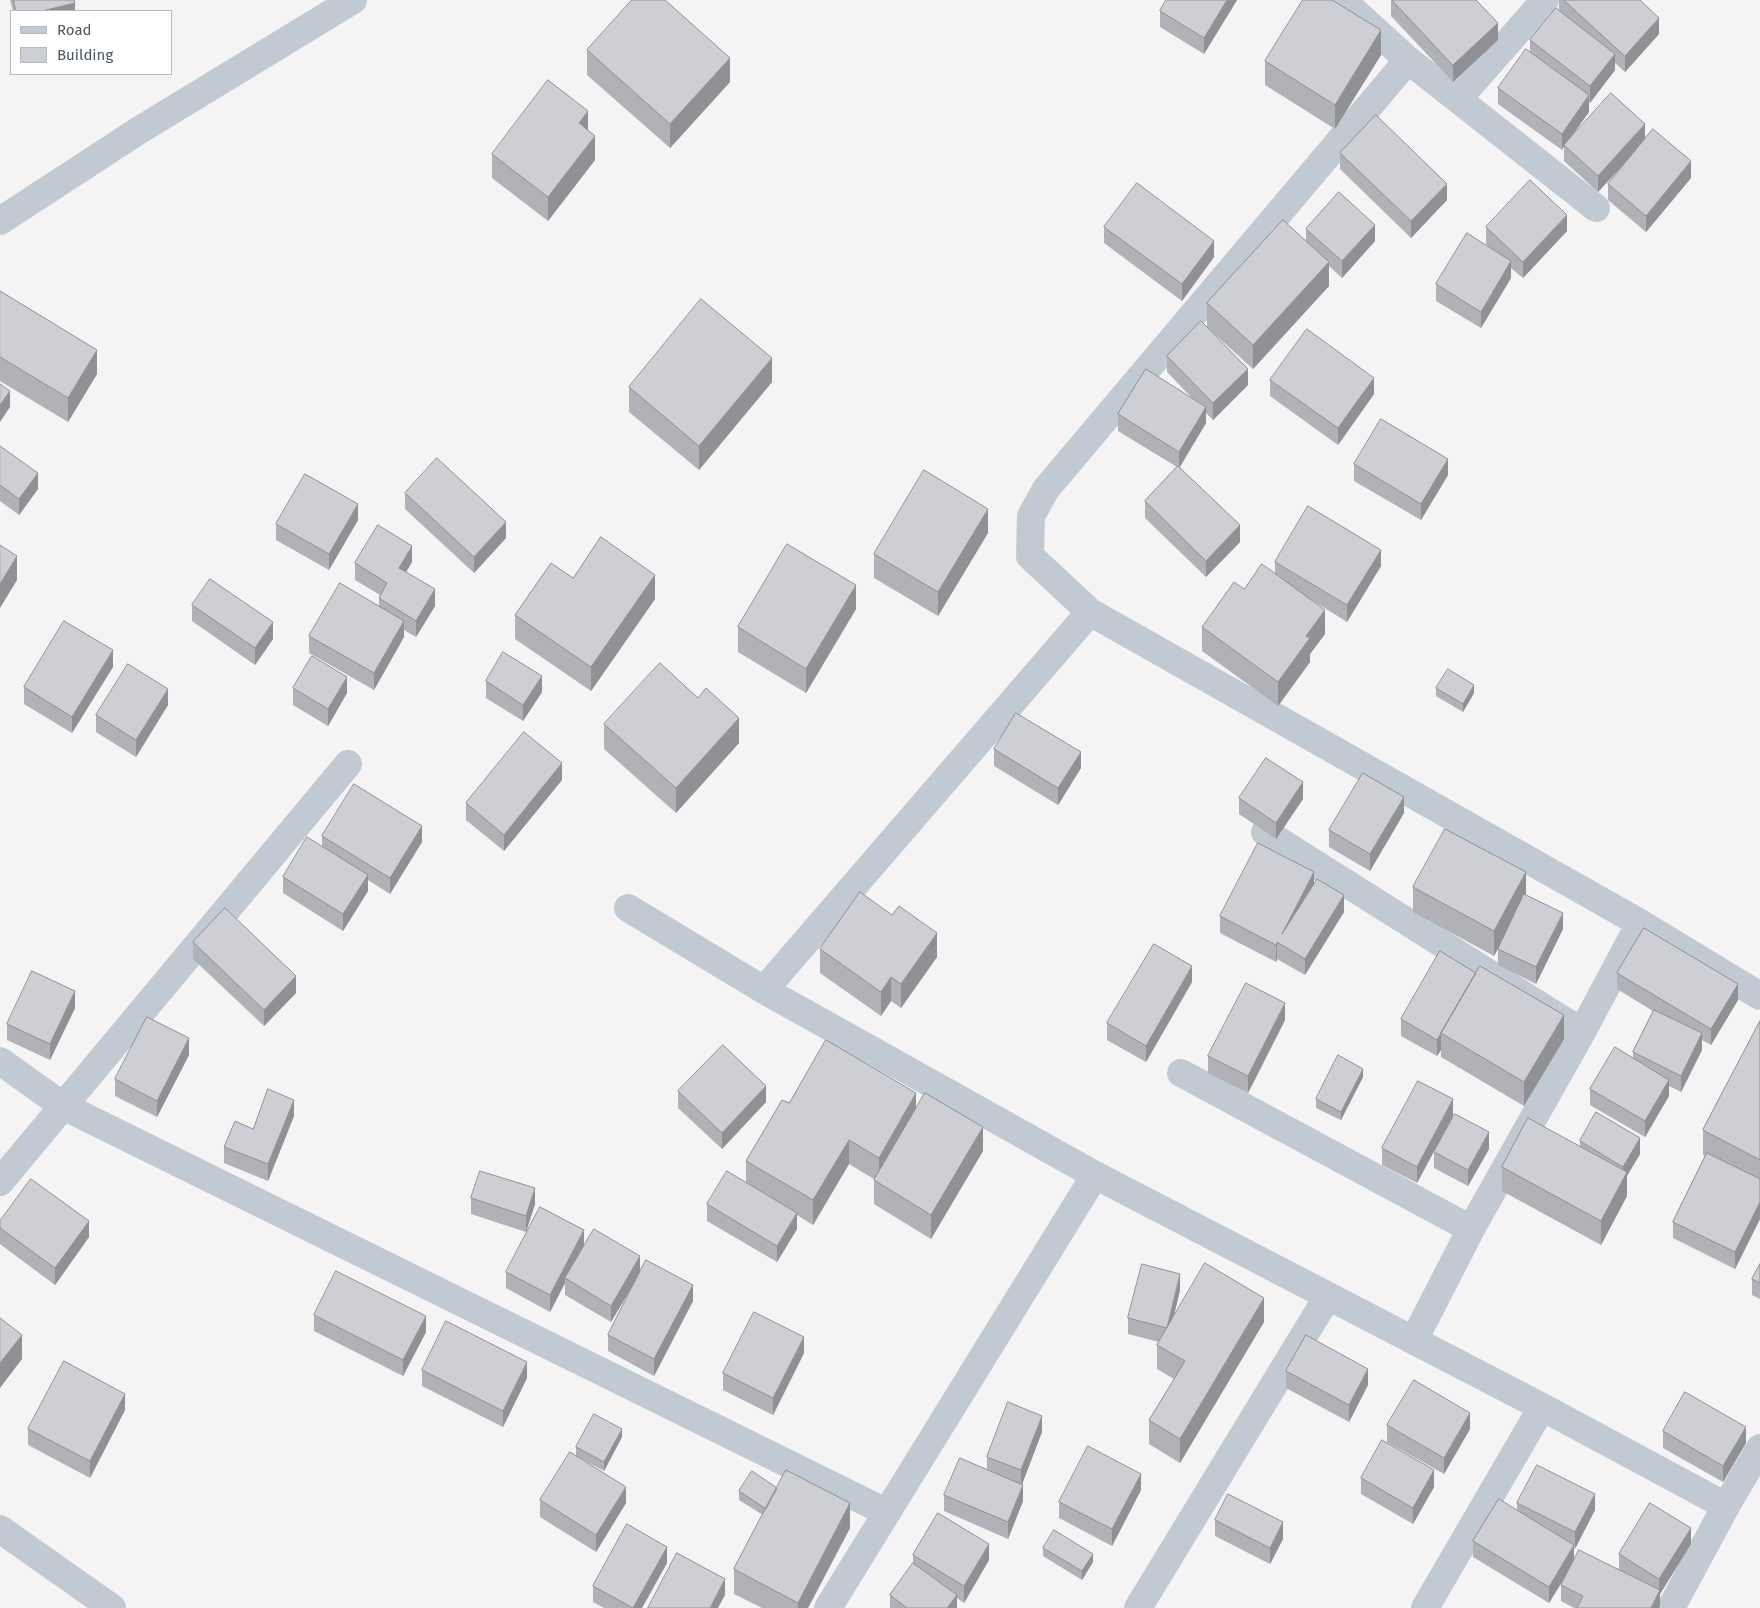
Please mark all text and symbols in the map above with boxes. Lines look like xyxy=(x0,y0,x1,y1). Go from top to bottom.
legend xyxy=(10,10,172,75)
text: Road xyxy=(57,21,92,39)
text: Building xyxy=(57,46,113,64)

